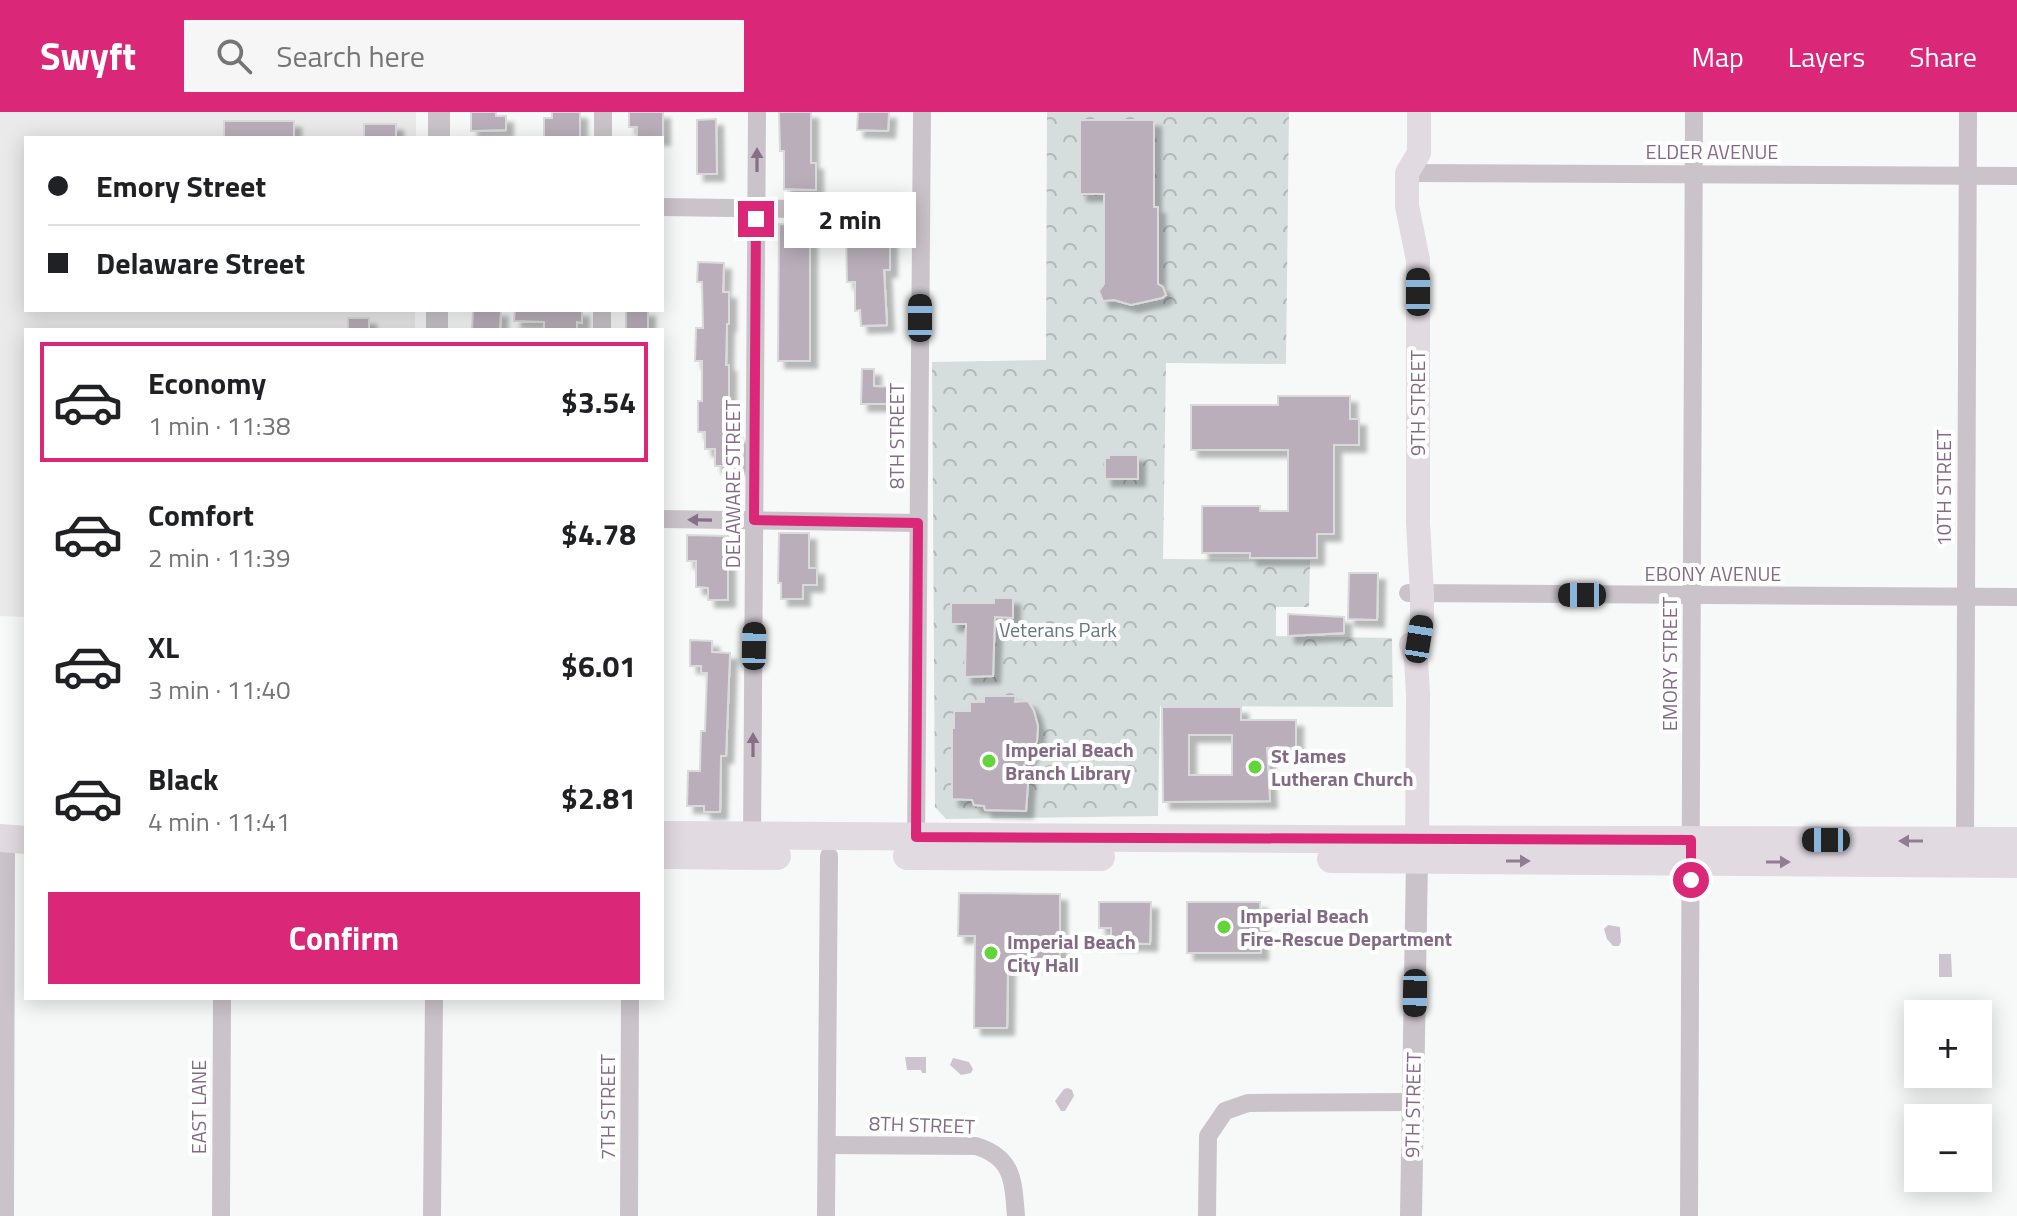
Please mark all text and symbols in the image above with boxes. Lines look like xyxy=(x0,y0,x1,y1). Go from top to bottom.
search box xyxy=(184,20,744,92)
text: Swyft xyxy=(40,27,136,85)
text: Search here xyxy=(276,33,425,79)
icon: search xyxy=(212,34,256,78)
text: Map xyxy=(1691,35,1744,78)
text: Layers xyxy=(1788,35,1865,78)
text: Share xyxy=(1909,35,1977,78)
street label: ELDER AVENUE xyxy=(1646,136,1778,167)
one-way arrow xyxy=(751,147,763,172)
text: Emory Street xyxy=(96,163,266,209)
callout: 2 min xyxy=(784,191,916,247)
text: 2 min xyxy=(818,200,882,239)
route end xyxy=(738,201,774,237)
text: Delaware Street xyxy=(96,240,305,286)
car xyxy=(1406,268,1430,316)
car xyxy=(908,294,932,342)
street label: 9TH STREET xyxy=(1402,350,1433,456)
text: Economy xyxy=(148,360,266,406)
icon: car xyxy=(52,366,124,438)
text: $3.54 xyxy=(561,379,636,425)
street label: 8TH STREET xyxy=(881,383,912,489)
street label: DELAWARE STREET xyxy=(717,399,748,568)
text: 1 min · 11:38 xyxy=(148,406,291,445)
street label: 10TH STREET xyxy=(1928,429,1959,547)
text: Comfort xyxy=(148,492,254,538)
icon: car xyxy=(52,498,124,570)
text: $4.78 xyxy=(561,511,636,557)
one-way arrow xyxy=(687,514,712,526)
text: 2 min · 11:39 xyxy=(148,538,291,577)
street label: EBONY AVENUE xyxy=(1645,558,1781,589)
car xyxy=(1558,583,1606,607)
street label: EMORY STREET xyxy=(1654,596,1685,731)
car xyxy=(1403,613,1435,665)
park label: Veterans Park xyxy=(999,614,1117,645)
car xyxy=(742,622,766,670)
text: XL xyxy=(148,624,179,670)
icon: car xyxy=(52,630,124,702)
text: $6.01 xyxy=(561,643,636,689)
text: 3 min · 11:40 xyxy=(148,670,291,709)
one-way arrow xyxy=(747,732,759,757)
place label: Imperial Beach Branch Library xyxy=(1005,734,1134,788)
place label: St James Lutheran Church xyxy=(1271,740,1414,794)
marker: Imperial Beach Branch Library xyxy=(980,752,998,770)
text: Black xyxy=(148,756,219,802)
marker: St James Lutheran Church xyxy=(1246,758,1264,776)
icon: car xyxy=(52,762,124,834)
text: $2.81 xyxy=(561,775,636,821)
text: 4 min · 11:41 xyxy=(148,802,291,841)
car xyxy=(1802,828,1850,852)
one-way arrow xyxy=(1898,835,1923,847)
one-way arrow xyxy=(1506,855,1531,867)
one-way arrow xyxy=(1766,856,1791,868)
route start xyxy=(1673,862,1709,898)
button: Confirm xyxy=(48,892,640,984)
place label: Imperial Beach Fire-Rescue Department xyxy=(1240,900,1452,954)
marker: Imperial Beach Fire-Rescue Department xyxy=(1215,918,1233,936)
place label: Imperial Beach City Hall xyxy=(1007,926,1136,980)
marker: Imperial Beach City Hall xyxy=(982,944,1000,962)
car xyxy=(1403,969,1427,1017)
map controls xyxy=(1904,1000,1992,1192)
button: + xyxy=(1904,1000,1992,1088)
street label: 9TH STREET xyxy=(1396,1051,1429,1158)
street label: 7TH STREET xyxy=(592,1054,623,1160)
street label: EAST LANE xyxy=(183,1060,214,1154)
button: − xyxy=(1904,1104,1992,1192)
street label: 8TH STREET xyxy=(869,1107,976,1142)

